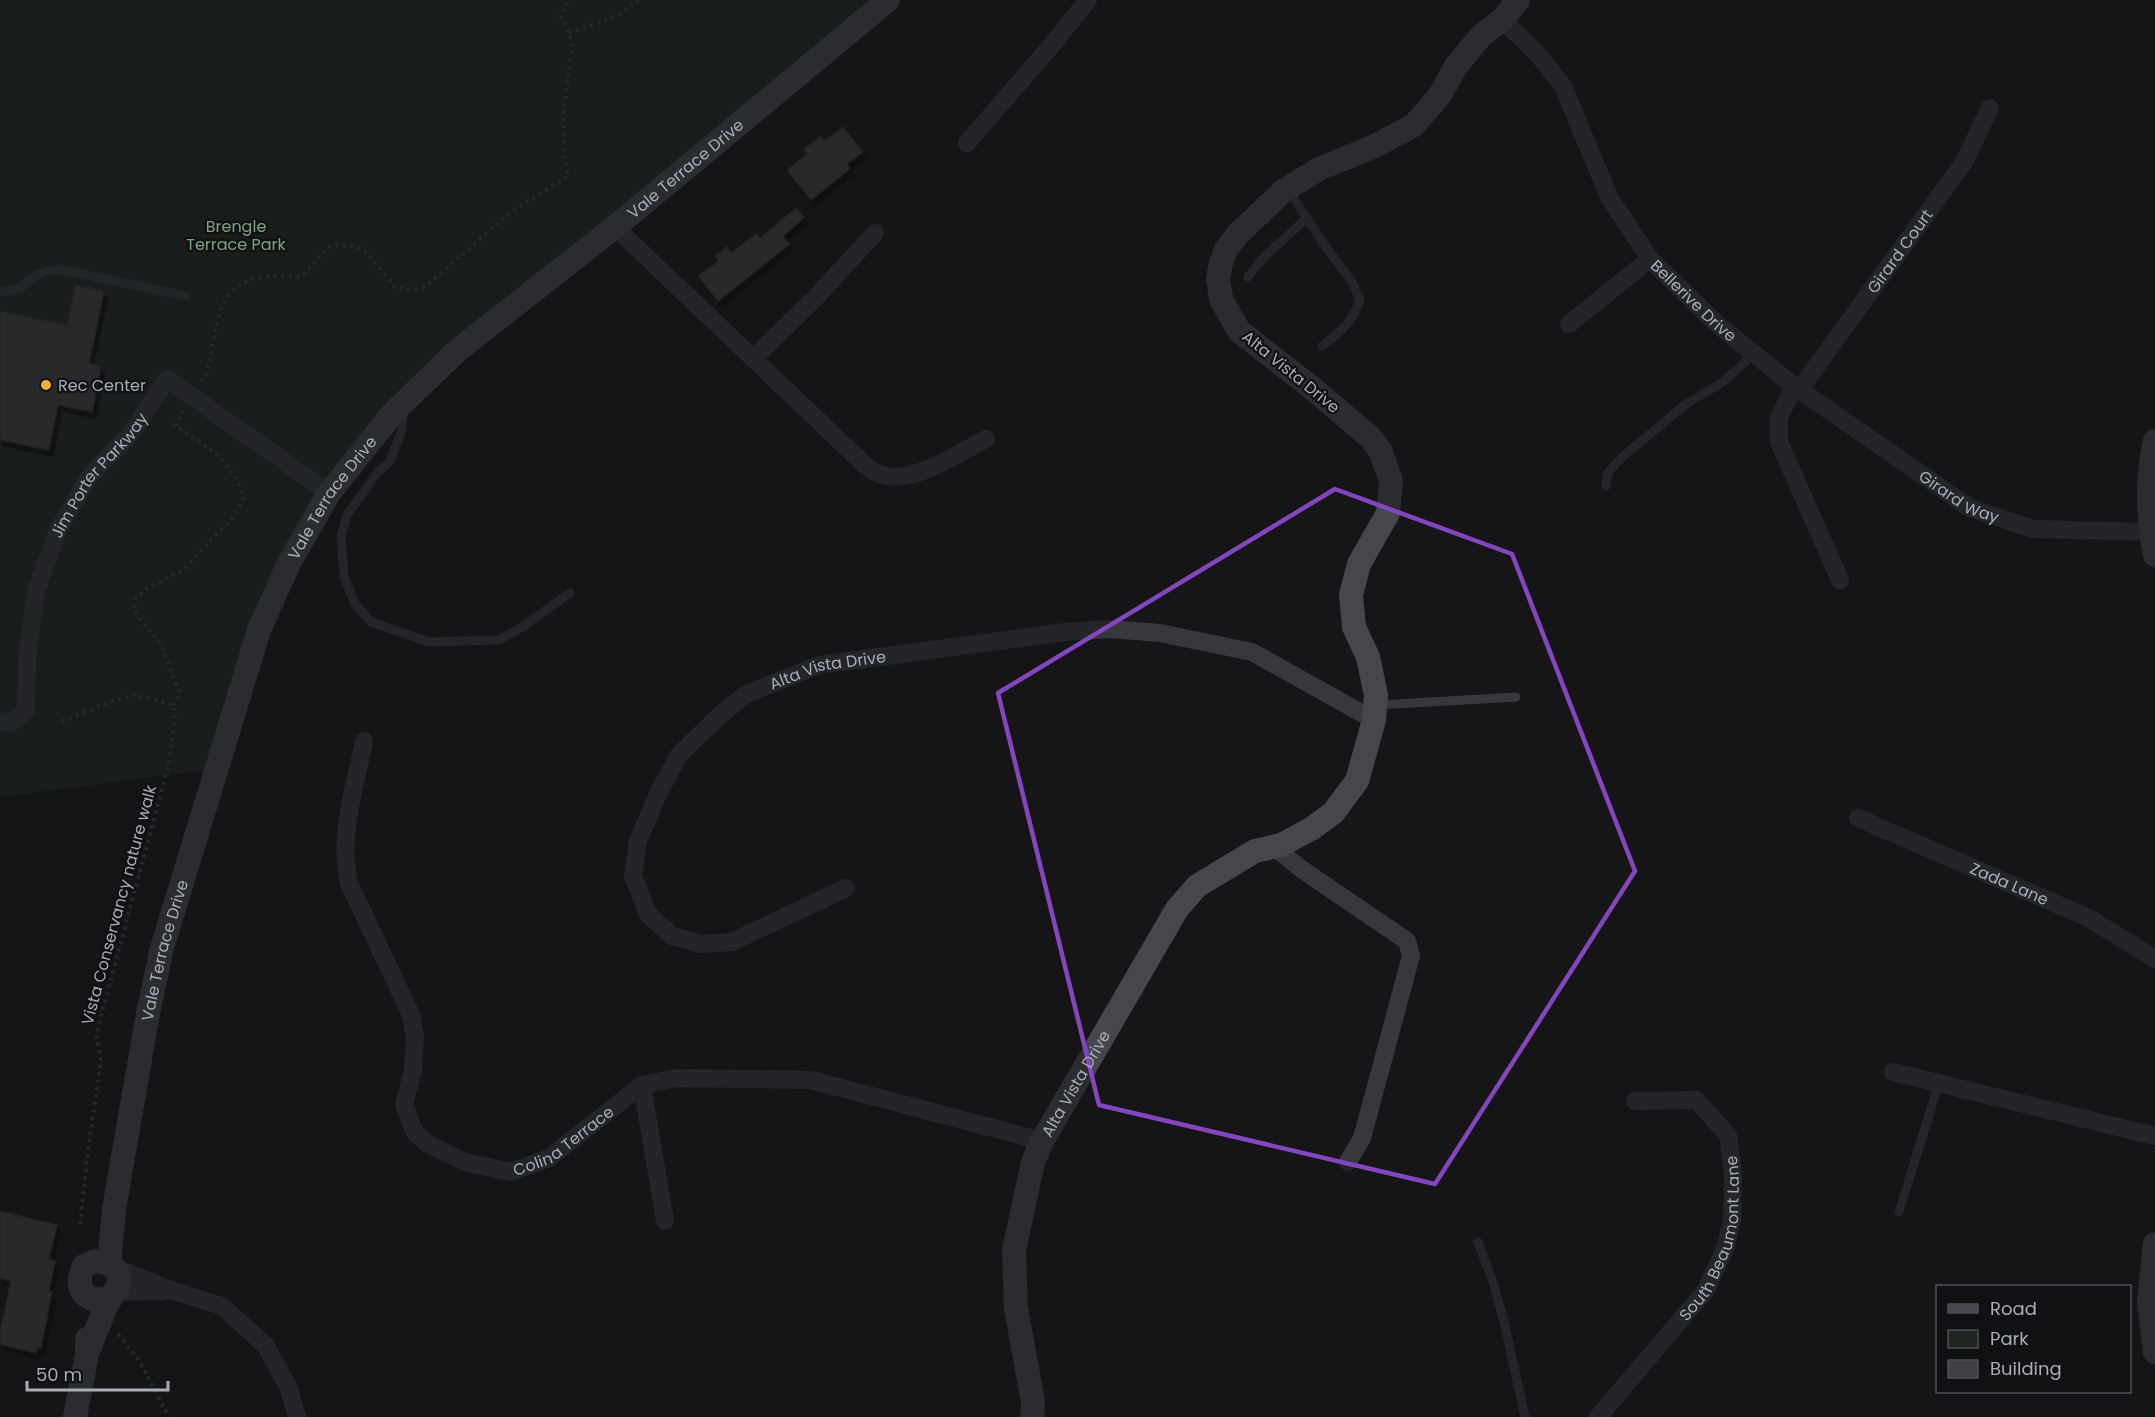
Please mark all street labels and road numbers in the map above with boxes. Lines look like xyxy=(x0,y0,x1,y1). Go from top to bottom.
street label: Vale Terrace Drive xyxy=(622,113,749,224)
street label: Girard Court xyxy=(1861,204,1938,298)
street label: Bellerive Drive xyxy=(1646,254,1742,347)
street label: Alta Vista Drive xyxy=(1237,325,1345,419)
street label: Jim Porter Parkway xyxy=(45,408,153,541)
street label: Vale Terrace Drive xyxy=(282,431,382,564)
street label: Girard Way xyxy=(1914,464,2002,528)
street label: Alta Vista Drive xyxy=(766,645,887,695)
street label: Vista Conservancy nature walk xyxy=(76,782,162,1028)
street label: Zada Lane xyxy=(1967,856,2052,911)
street label: Vale Terrace Drive xyxy=(135,877,194,1023)
street label: Alta Vista Drive xyxy=(1035,1026,1116,1141)
street label: Colina Terrace xyxy=(510,1100,618,1182)
street label: South Beaumont Lane xyxy=(1673,1154,1745,1325)

